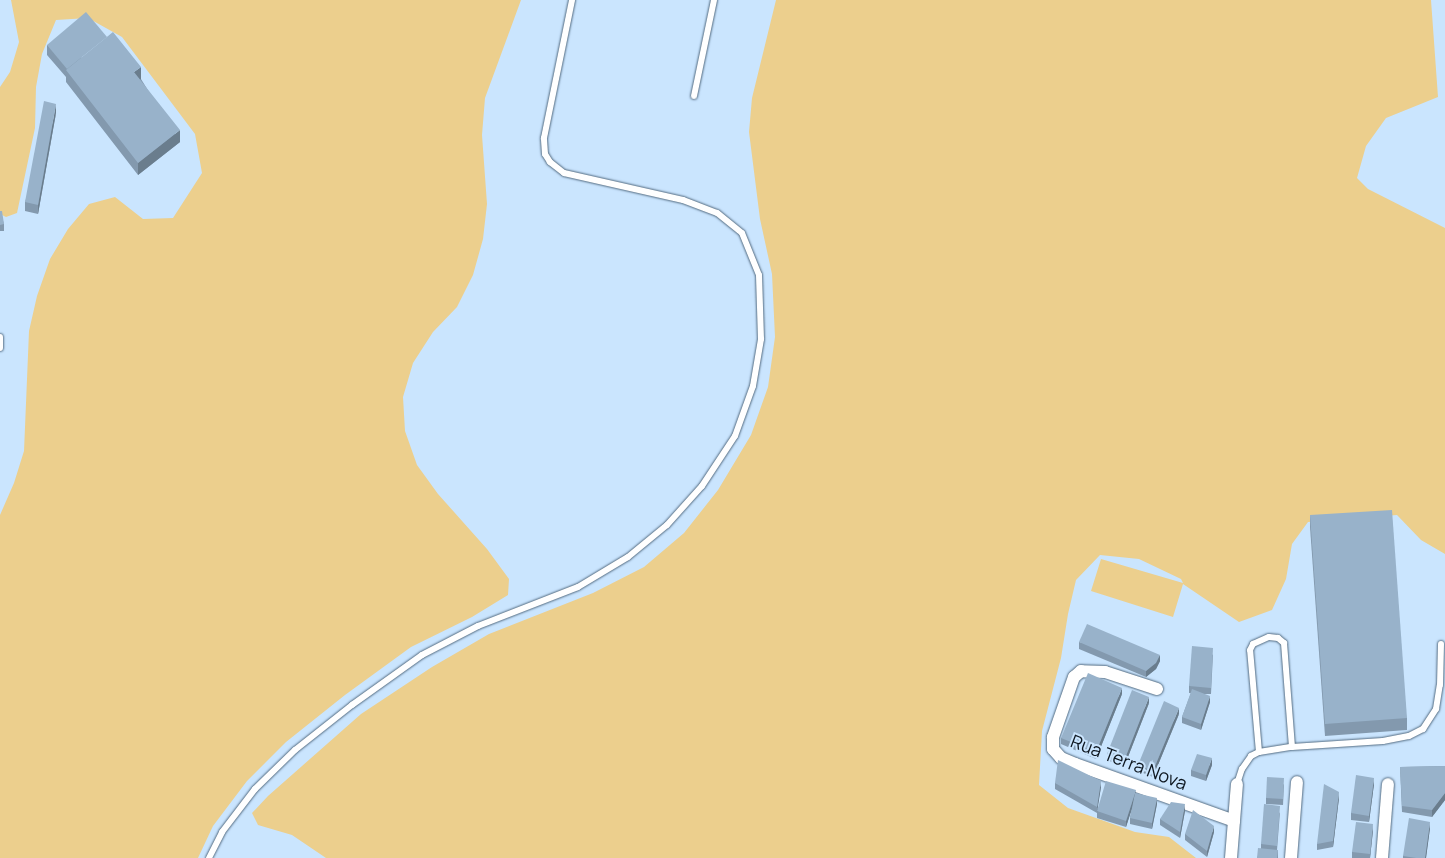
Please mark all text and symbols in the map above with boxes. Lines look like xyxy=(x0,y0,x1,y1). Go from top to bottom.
street label: Rua Terra Nova xyxy=(1068,730,1190,794)

